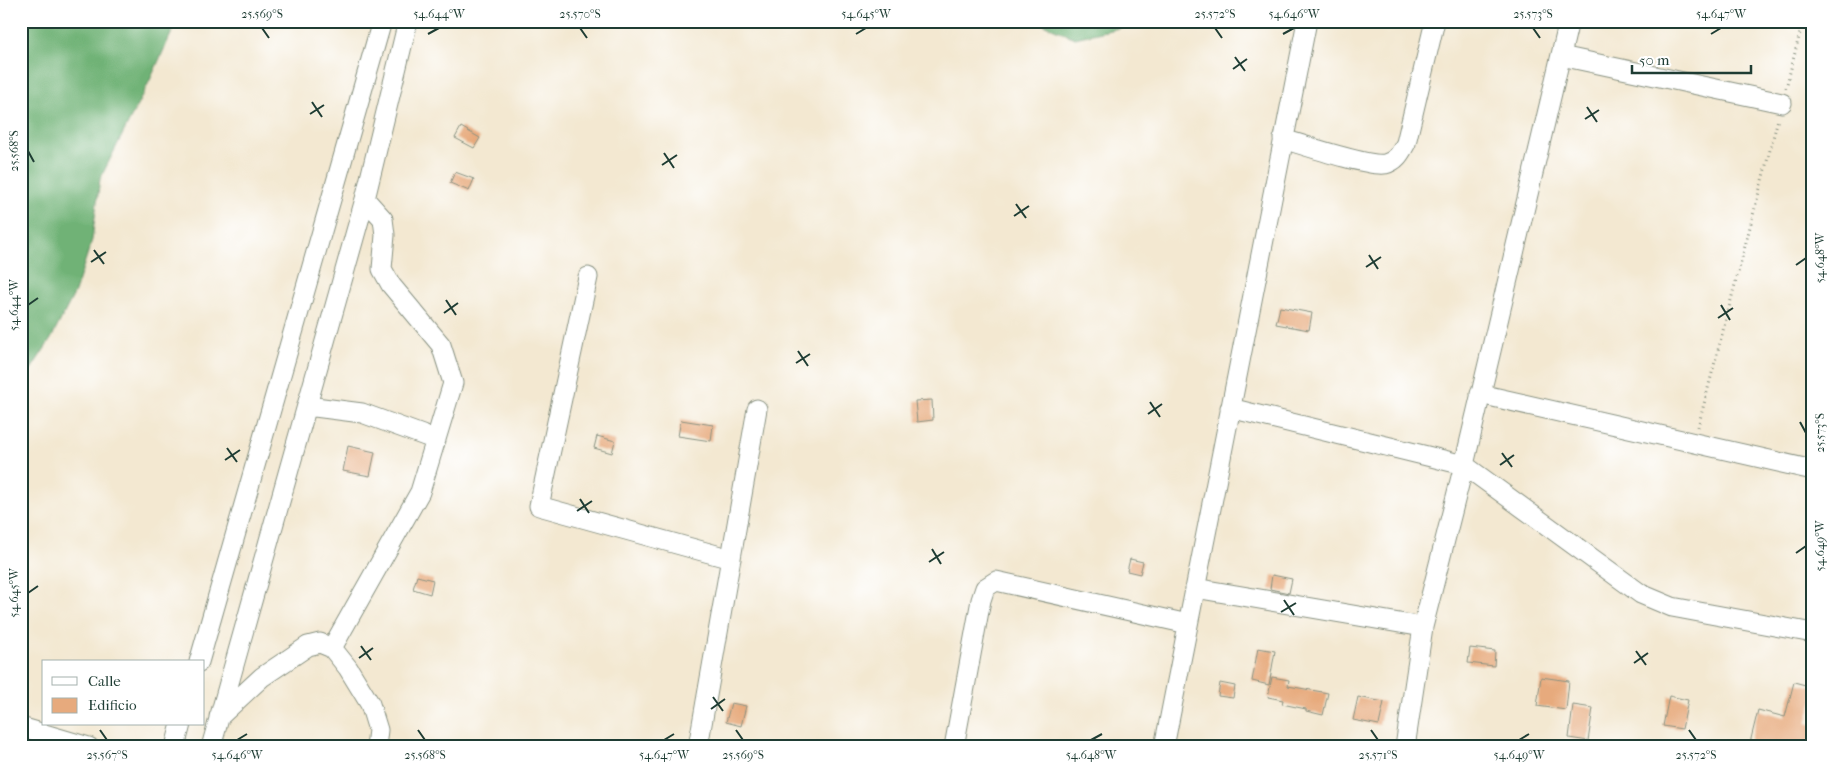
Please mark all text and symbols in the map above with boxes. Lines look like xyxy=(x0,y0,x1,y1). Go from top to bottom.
text: 25.569°S xyxy=(241,7,283,21)
text: 54.644°W xyxy=(413,7,466,21)
text: 25.570°S xyxy=(559,7,601,21)
text: 54.645°W xyxy=(841,7,892,21)
text: 25.572°S xyxy=(1195,7,1235,21)
text: 54.646°W xyxy=(1268,7,1321,21)
text: 25.573°S xyxy=(1513,7,1553,21)
text: 54.647°W xyxy=(1696,7,1747,21)
scale bar xyxy=(1632,42,1750,74)
text: 50 m xyxy=(1639,51,1670,69)
text: 25.568°S xyxy=(7,130,21,172)
text: 54.648°W xyxy=(1813,231,1827,283)
text: 54.644°W xyxy=(7,278,21,331)
text: 25.573°S xyxy=(1813,413,1827,453)
text: 54.649°W xyxy=(1813,519,1827,571)
text: 54.645°W xyxy=(7,567,21,618)
legend xyxy=(42,660,205,726)
text: Calle xyxy=(88,672,121,690)
text: Edificio xyxy=(88,696,137,714)
text: 25.567°S xyxy=(86,748,128,762)
text: 54.646°W xyxy=(211,748,264,762)
text: 25.568°S xyxy=(404,748,446,762)
text: 54.647°W xyxy=(639,748,690,762)
text: 25.569°S xyxy=(722,748,764,762)
text: 54.648°W xyxy=(1066,748,1118,762)
text: 25.571°S xyxy=(1358,748,1398,762)
text: 54.649°W xyxy=(1494,748,1546,762)
text: 25.572°S xyxy=(1676,748,1716,762)

